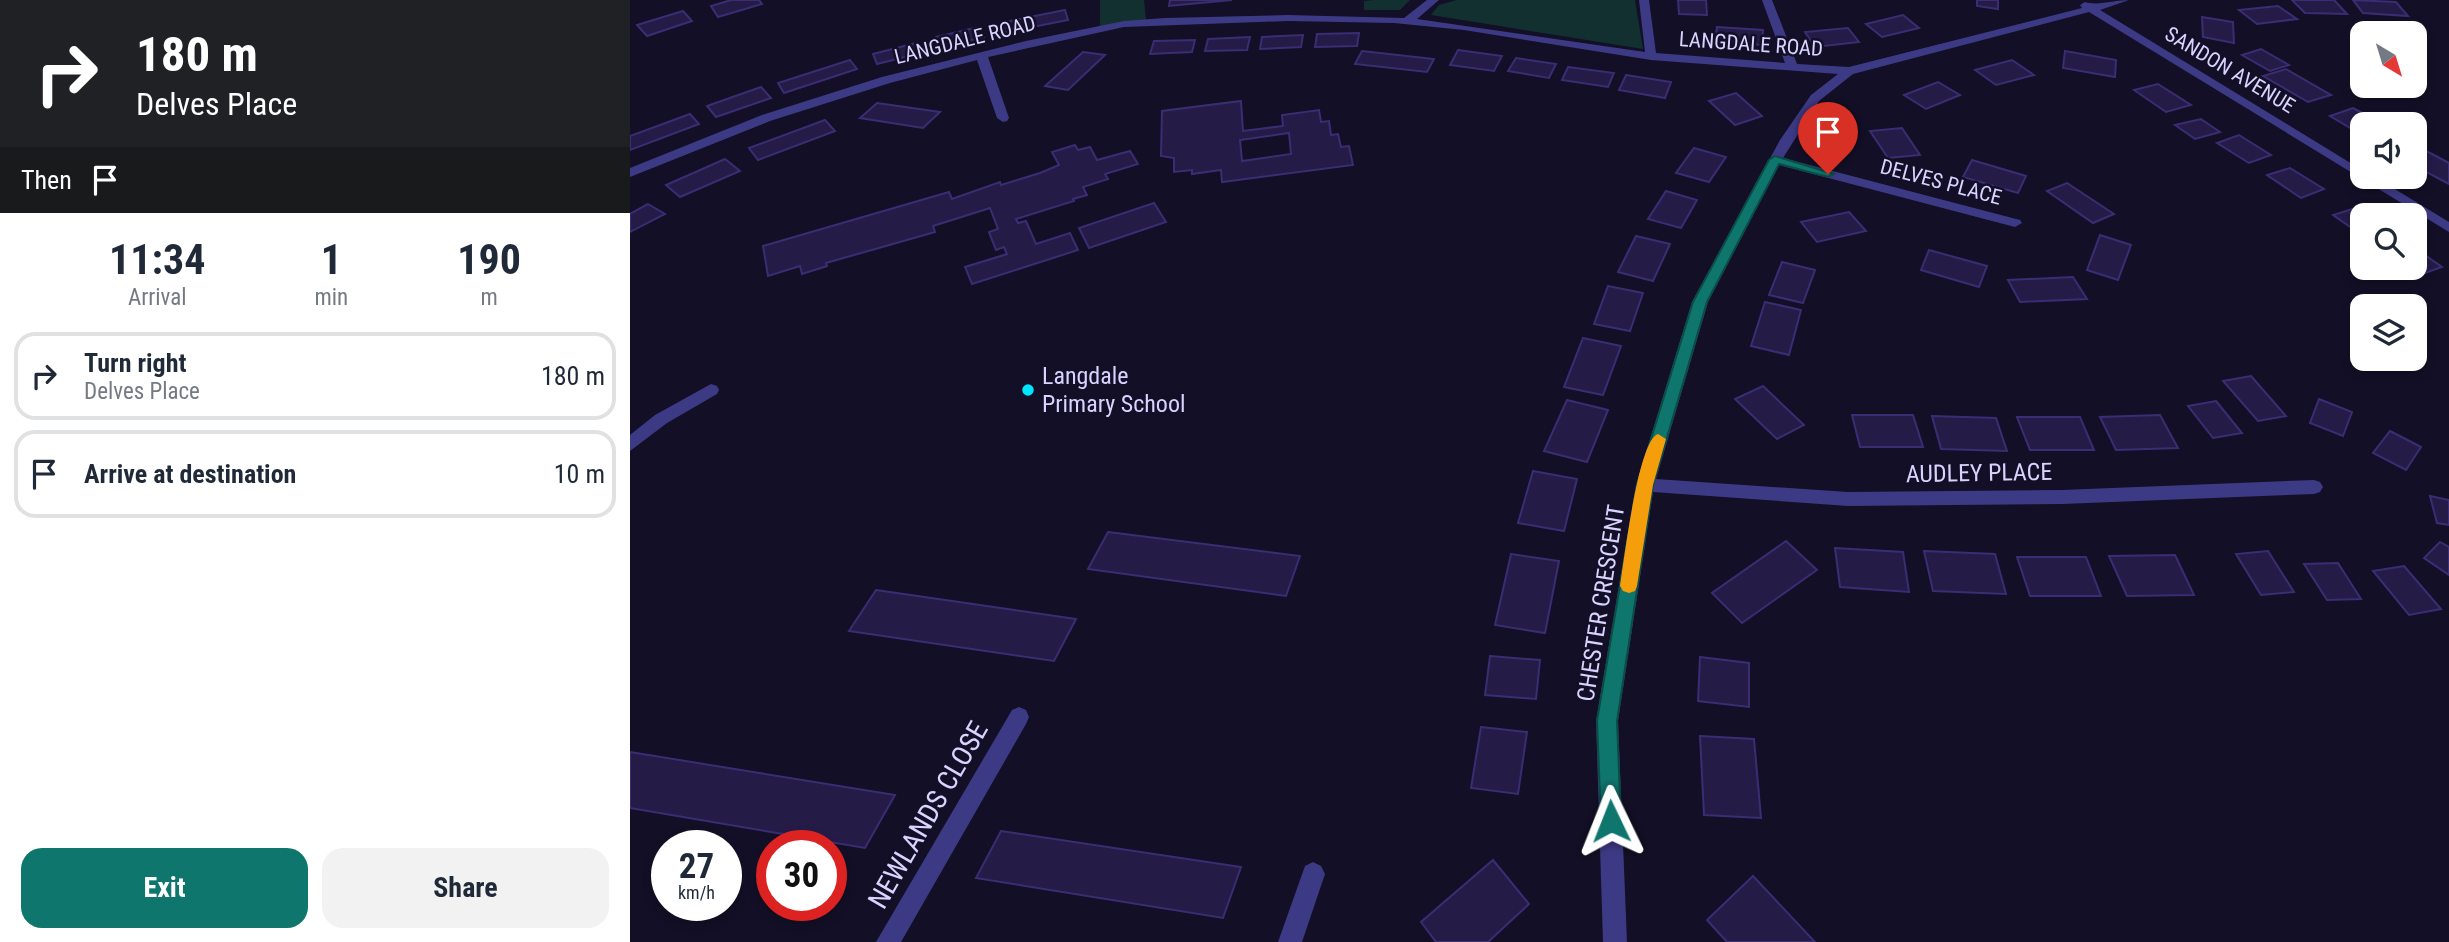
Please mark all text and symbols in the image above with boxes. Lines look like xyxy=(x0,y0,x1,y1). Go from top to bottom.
street label: LANGDALE ROAD xyxy=(892,11,1038,69)
north arrow xyxy=(2350,21,2427,98)
map controls xyxy=(2350,21,2427,371)
street label: SANDON AVENUE xyxy=(2161,22,2299,118)
text: 180 m xyxy=(136,26,258,83)
street label: LANGDALE ROAD xyxy=(1678,27,1824,61)
icon: right xyxy=(21,28,112,119)
text: Delves Place xyxy=(136,85,297,123)
pin xyxy=(1798,102,1858,174)
button: sound xyxy=(2350,112,2427,189)
icon: arrive xyxy=(1809,113,1847,151)
street label: DELVES PLACE xyxy=(1878,154,2004,210)
icon: arrive xyxy=(86,161,124,199)
text: Then xyxy=(21,165,72,195)
button: search xyxy=(2350,203,2427,280)
text: 11:34 xyxy=(109,235,205,284)
text: 1 xyxy=(321,235,342,284)
text: 190 xyxy=(457,235,521,284)
text: Arrival xyxy=(128,284,186,311)
text: min xyxy=(314,284,348,311)
text: m xyxy=(480,284,498,311)
button: layers xyxy=(2350,294,2427,371)
text: Turn right xyxy=(84,348,186,378)
icon: right xyxy=(25,357,63,395)
text: 180 m xyxy=(541,361,605,391)
place label: Langdale Primary School xyxy=(1042,362,1185,418)
text: Delves Place xyxy=(84,378,200,405)
marker: Langdale Primary School xyxy=(1020,382,1036,398)
icon: arrive xyxy=(25,455,63,493)
street label: AUDLEY PLACE xyxy=(1906,458,2053,488)
text: Arrive at destination xyxy=(84,459,296,489)
text: 10 m xyxy=(554,459,605,489)
street label: CHESTER CRESCENT xyxy=(1572,503,1630,703)
street label: NEWLANDS CLOSE xyxy=(861,716,995,914)
position arrow xyxy=(1574,784,1648,858)
speed limit sign: 30 xyxy=(756,830,847,921)
text: 27 xyxy=(679,846,714,887)
button: Exit xyxy=(21,848,308,928)
button: Share xyxy=(322,848,609,928)
text: km/h xyxy=(678,882,715,903)

